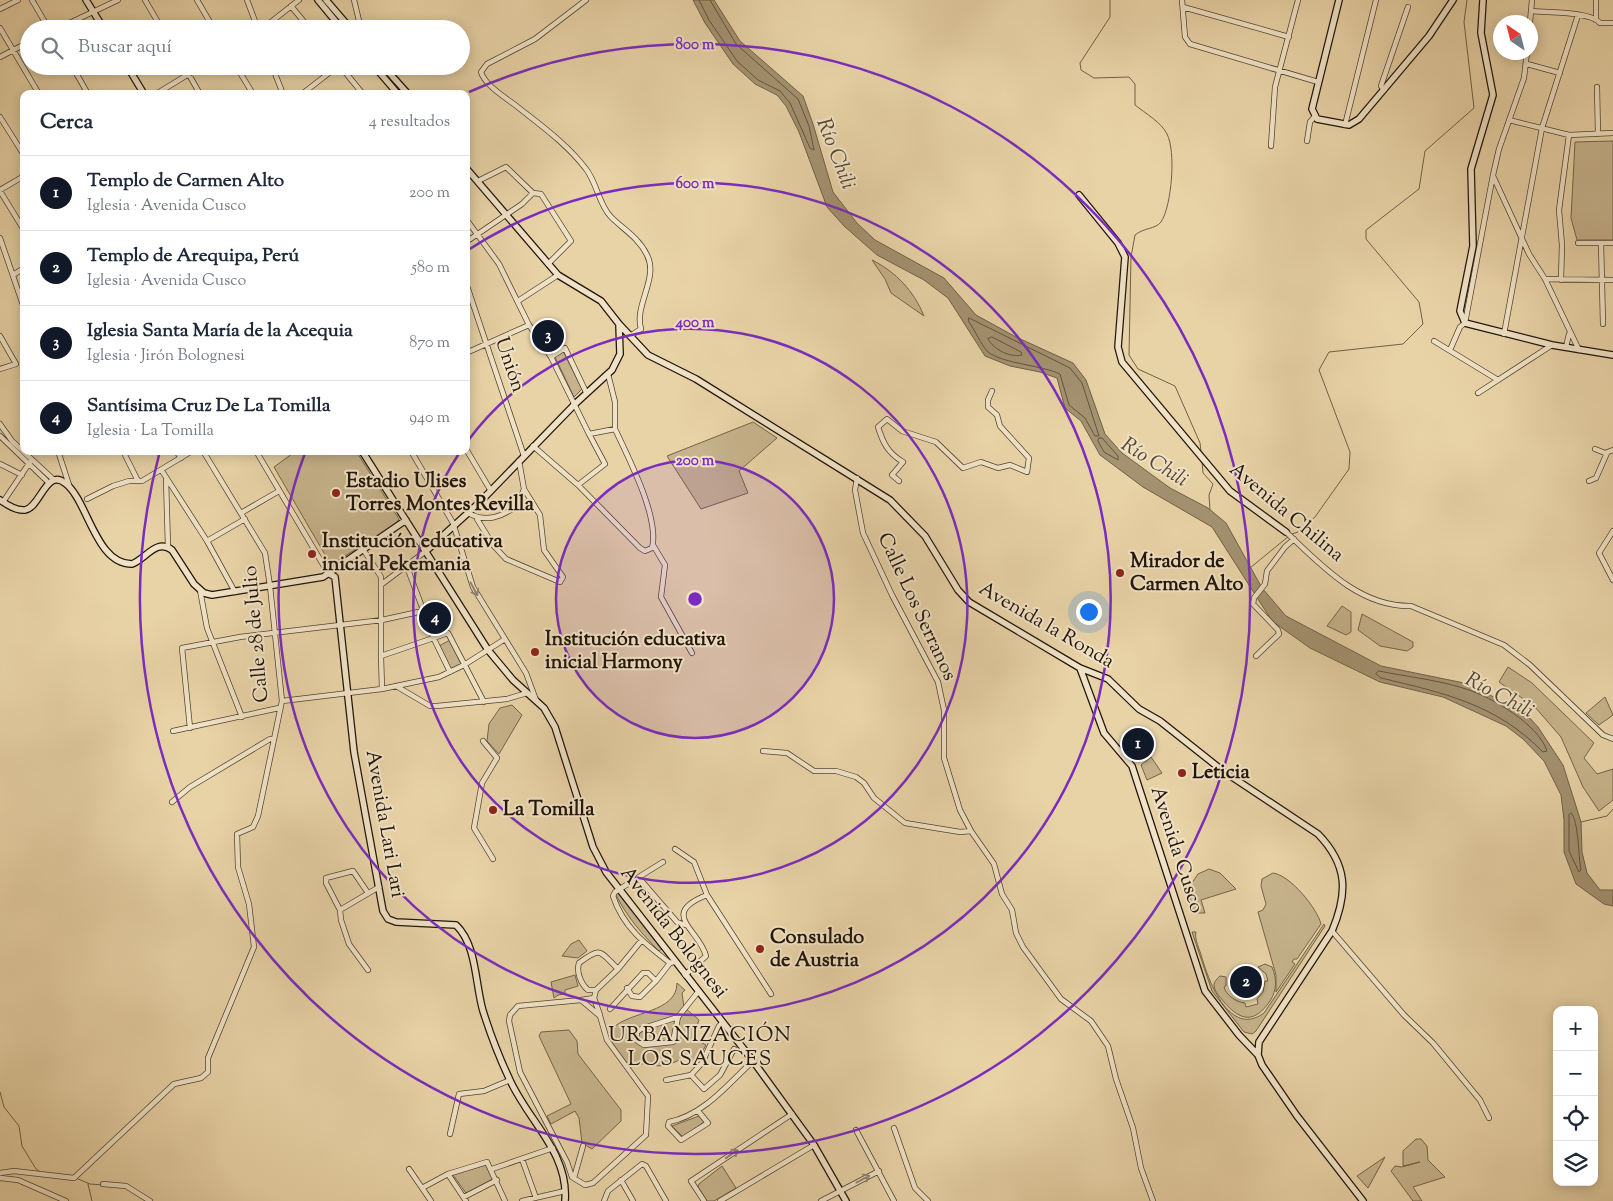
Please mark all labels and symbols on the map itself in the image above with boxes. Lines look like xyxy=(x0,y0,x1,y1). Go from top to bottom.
north arrow xyxy=(1493,15,1538,60)
text: 800 m xyxy=(676,35,715,56)
water label: Río Chili xyxy=(808,114,862,194)
text: 600 m xyxy=(676,174,715,195)
text: 400 m xyxy=(675,313,715,334)
pin: 3 xyxy=(532,317,564,355)
street label: Unión xyxy=(486,334,532,397)
water label: Río Chili xyxy=(1115,431,1193,495)
text: 200 m xyxy=(676,451,715,472)
street label: Avenida Chilina xyxy=(1222,456,1350,570)
place label: Estadio Ulises Torres Montes Revilla xyxy=(346,468,535,520)
marker: Estadio Ulises Torres Montes Revilla xyxy=(330,487,342,499)
place label: Institución educativa inicial Pekemania xyxy=(322,528,504,580)
street label: Calle Los Serranos xyxy=(869,528,963,686)
marker: Institución educativa inicial Pekemania xyxy=(306,548,318,560)
place label: Mirador de Carmen Alto xyxy=(1130,548,1243,600)
street label: Calle 28 de Julio xyxy=(237,564,277,704)
marker: Mirador de Carmen Alto xyxy=(1114,567,1126,579)
street label: Avenida la Ronda xyxy=(973,575,1119,677)
one-way arrow xyxy=(470,582,480,596)
centre of rings xyxy=(686,590,704,608)
pin: 4 xyxy=(419,599,451,637)
your location xyxy=(1076,599,1102,625)
place label: Institución educativa inicial Harmony xyxy=(545,626,727,678)
marker: Institución educativa inicial Harmony xyxy=(529,646,541,658)
water label: Río Chili xyxy=(1459,665,1539,727)
pin: 1 xyxy=(1122,725,1154,763)
street label: Avenida Lari Lari xyxy=(357,748,411,900)
place label: Leticia xyxy=(1192,759,1250,788)
marker: Leticia xyxy=(1176,767,1188,779)
street label: Avenida Cusco xyxy=(1142,783,1210,917)
place label: La Tomilla xyxy=(503,796,595,825)
marker: La Tomilla xyxy=(487,804,499,816)
street label: Avenida Bolognesi xyxy=(612,861,734,1005)
place label: Consulado de Austria xyxy=(770,924,864,976)
marker: Consulado de Austria xyxy=(754,943,766,955)
pin: 2 xyxy=(1230,963,1262,1001)
district label: URBANIZACIÓN LOS SAUCES xyxy=(608,1021,792,1075)
one-way arrow xyxy=(724,1149,738,1159)
one-way arrow xyxy=(855,1174,870,1183)

